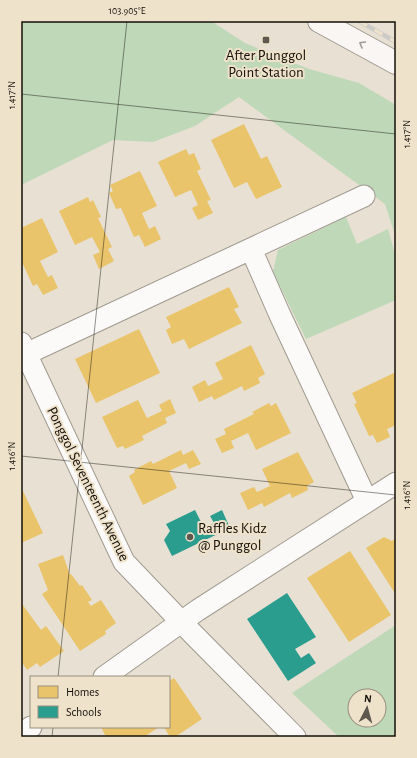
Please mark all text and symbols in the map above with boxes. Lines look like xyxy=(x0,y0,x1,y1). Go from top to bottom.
text: 103.905°E xyxy=(108,6,146,16)
marker: After Punggol Point Station xyxy=(261,35,271,45)
one-way arrow xyxy=(359,42,366,49)
place label: After Punggol Point Station xyxy=(226,48,306,80)
text: 1.417°N xyxy=(7,81,17,109)
text: 1.417°N xyxy=(402,120,412,148)
street label: Ponggol Seventeenth Avenue xyxy=(44,404,132,564)
text: 1.416°N xyxy=(7,442,17,470)
text: 1.416°N xyxy=(402,481,412,509)
place label: Raffles Kidz @ Punggol xyxy=(198,521,267,553)
marker: Raffles Kidz @ Punggol xyxy=(185,532,195,542)
legend xyxy=(30,676,170,728)
text: Homes xyxy=(66,686,99,698)
north arrow xyxy=(347,688,387,728)
text: N xyxy=(364,693,372,704)
text: Schools xyxy=(66,706,101,718)

